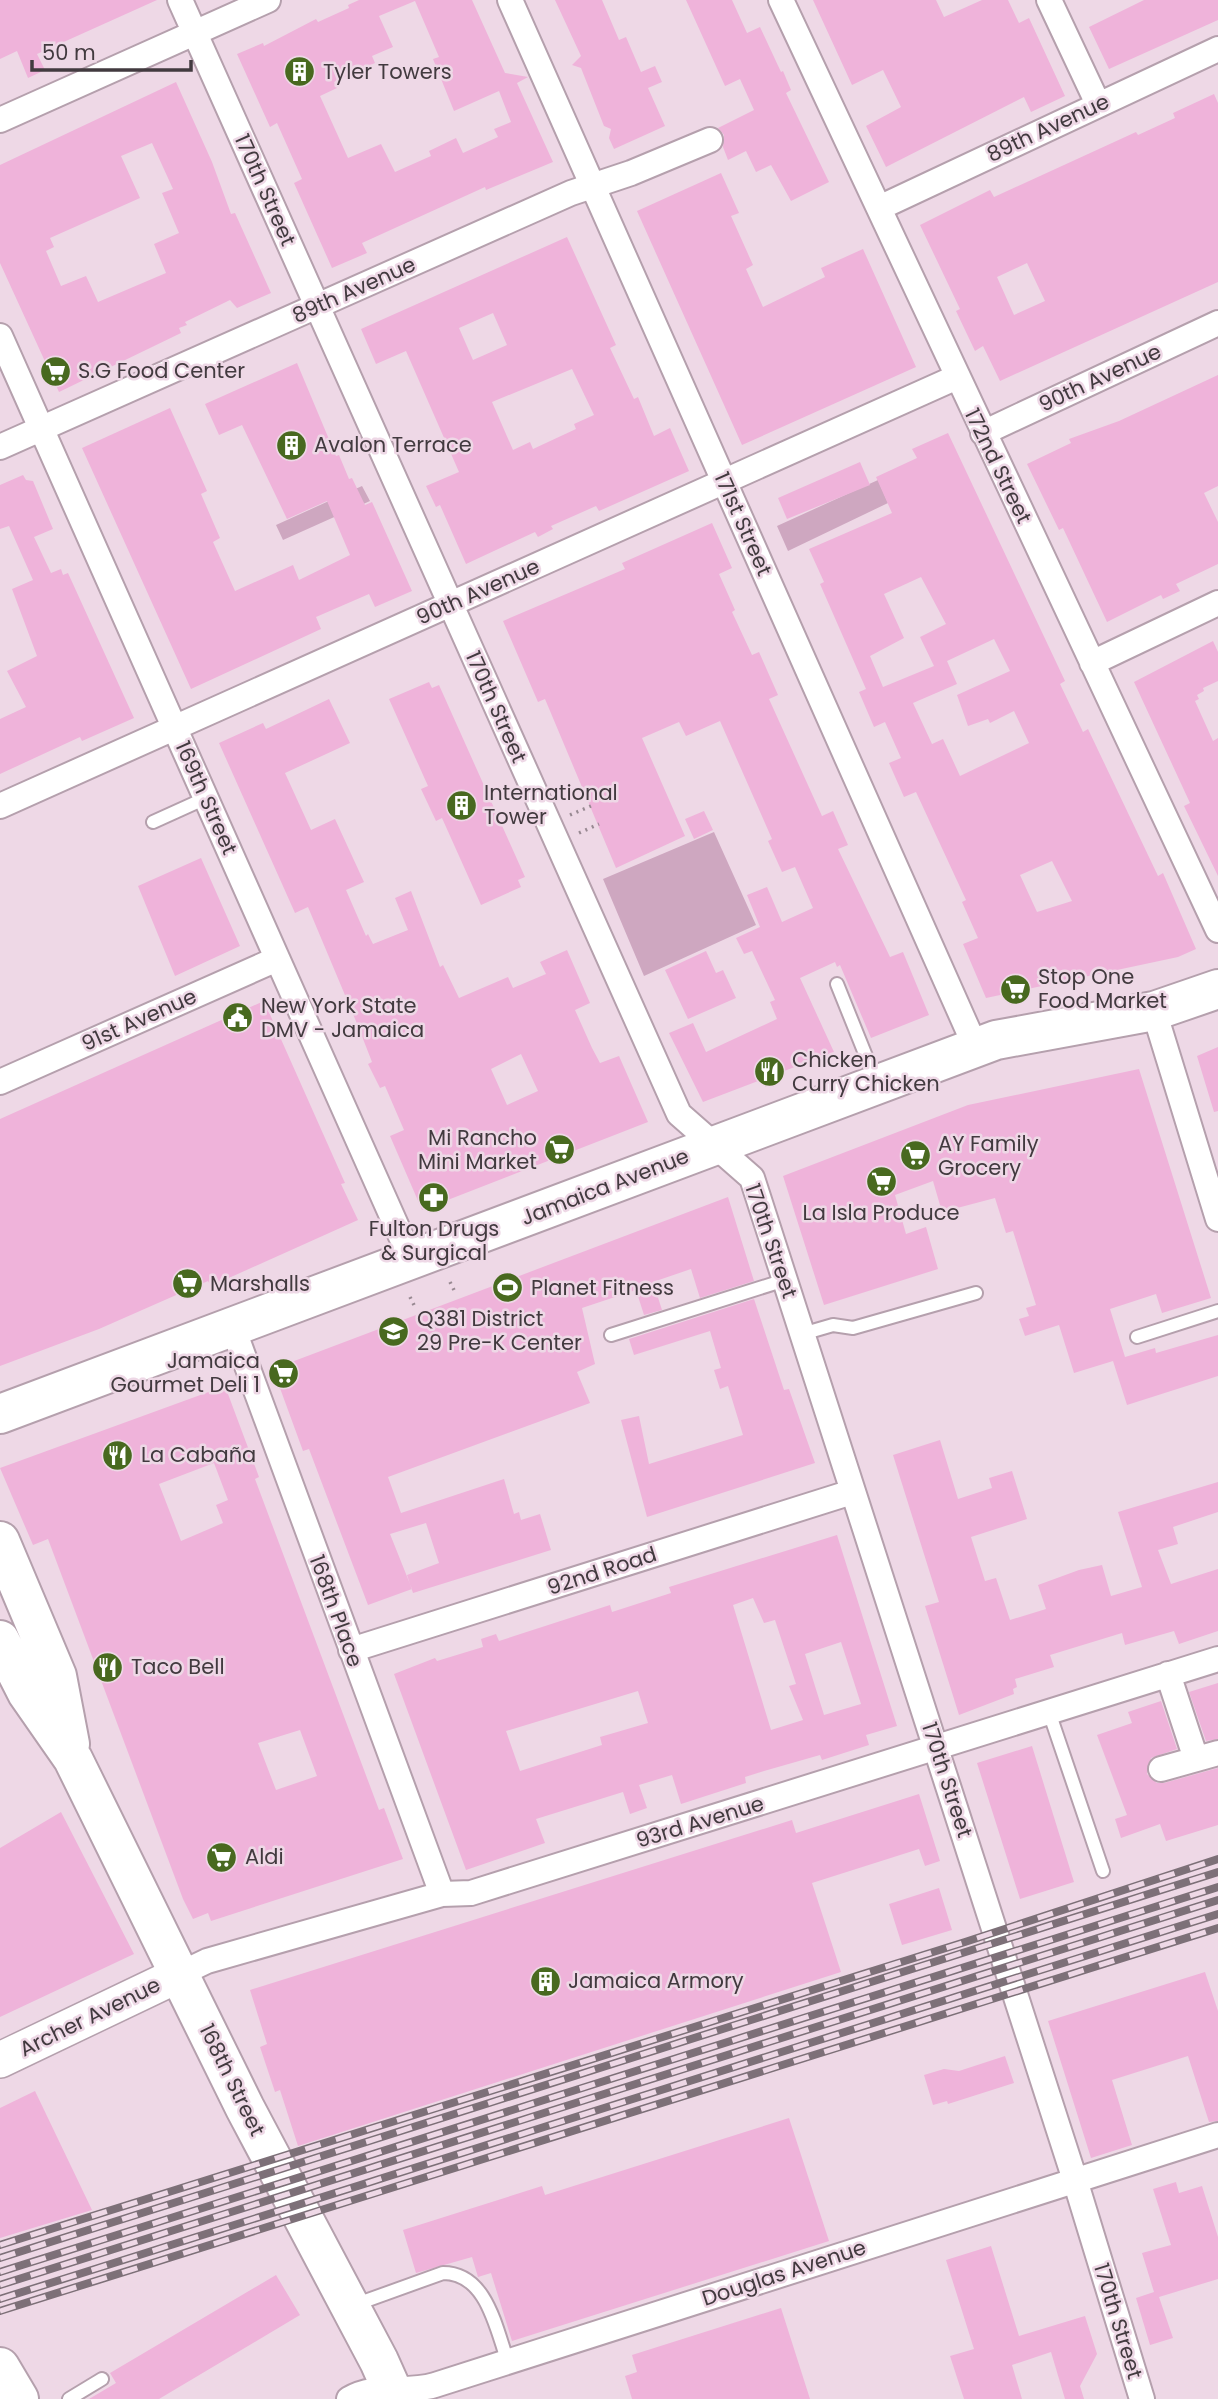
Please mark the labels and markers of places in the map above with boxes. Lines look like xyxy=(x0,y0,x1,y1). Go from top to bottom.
building icon: Tyler Towers xyxy=(283,55,317,89)
place label: Tyler Towers xyxy=(323,57,452,86)
supermarket icon: S.G Food Center xyxy=(38,354,72,388)
place label: S.G Food Center xyxy=(78,356,245,385)
building icon: Avalon Terrace xyxy=(274,428,308,462)
place label: Avalon Terrace xyxy=(314,430,472,459)
place label: International Tower xyxy=(484,778,618,831)
building icon: International Tower xyxy=(444,788,478,822)
place label: Stop One Food Market xyxy=(1038,962,1167,1015)
supermarket icon: Stop One Food Market xyxy=(998,972,1032,1006)
place label: New York State DMV - Jamaica xyxy=(261,991,424,1044)
public building icon: New York State DMV - Jamaica xyxy=(221,1001,255,1035)
place label: Chicken Curry Chicken xyxy=(792,1045,940,1098)
restaurant icon: Chicken Curry Chicken xyxy=(752,1055,786,1089)
place label: Mi Rancho Mini Market xyxy=(418,1123,537,1176)
place label: AY Family Grocery xyxy=(938,1129,1039,1182)
supermarket icon: Mi Rancho Mini Market xyxy=(543,1133,577,1167)
supermarket icon: AY Family Grocery xyxy=(898,1139,932,1173)
supermarket icon: La Isla Produce xyxy=(864,1164,898,1198)
pharmacy icon: Fulton Drugs & Surgical xyxy=(417,1180,451,1214)
place label: La Isla Produce xyxy=(803,1198,959,1227)
place label: Fulton Drugs & Surgical xyxy=(369,1214,499,1267)
supermarket icon: Marshalls xyxy=(170,1267,204,1301)
place label: Marshalls xyxy=(210,1269,310,1298)
sports icon: Planet Fitness xyxy=(491,1271,525,1305)
place label: Planet Fitness xyxy=(531,1273,674,1302)
place label: Q381 District 29 Pre-K Center xyxy=(417,1304,582,1357)
school or university icon: Q381 District 29 Pre-K Center xyxy=(377,1314,411,1348)
place label: Jamaica Gourmet Deli 1 xyxy=(111,1346,260,1399)
supermarket icon: Jamaica Gourmet Deli 1 xyxy=(266,1356,300,1390)
restaurant icon: La Cabaña xyxy=(101,1438,135,1472)
place label: La Cabaña xyxy=(141,1440,256,1469)
restaurant icon: Taco Bell xyxy=(91,1650,125,1684)
place label: Taco Bell xyxy=(131,1652,225,1681)
supermarket icon: Aldi xyxy=(205,1840,239,1874)
place label: Aldi xyxy=(245,1842,284,1871)
building icon: Jamaica Armory xyxy=(528,1964,562,1998)
place label: Jamaica Armory xyxy=(568,1966,744,1995)

